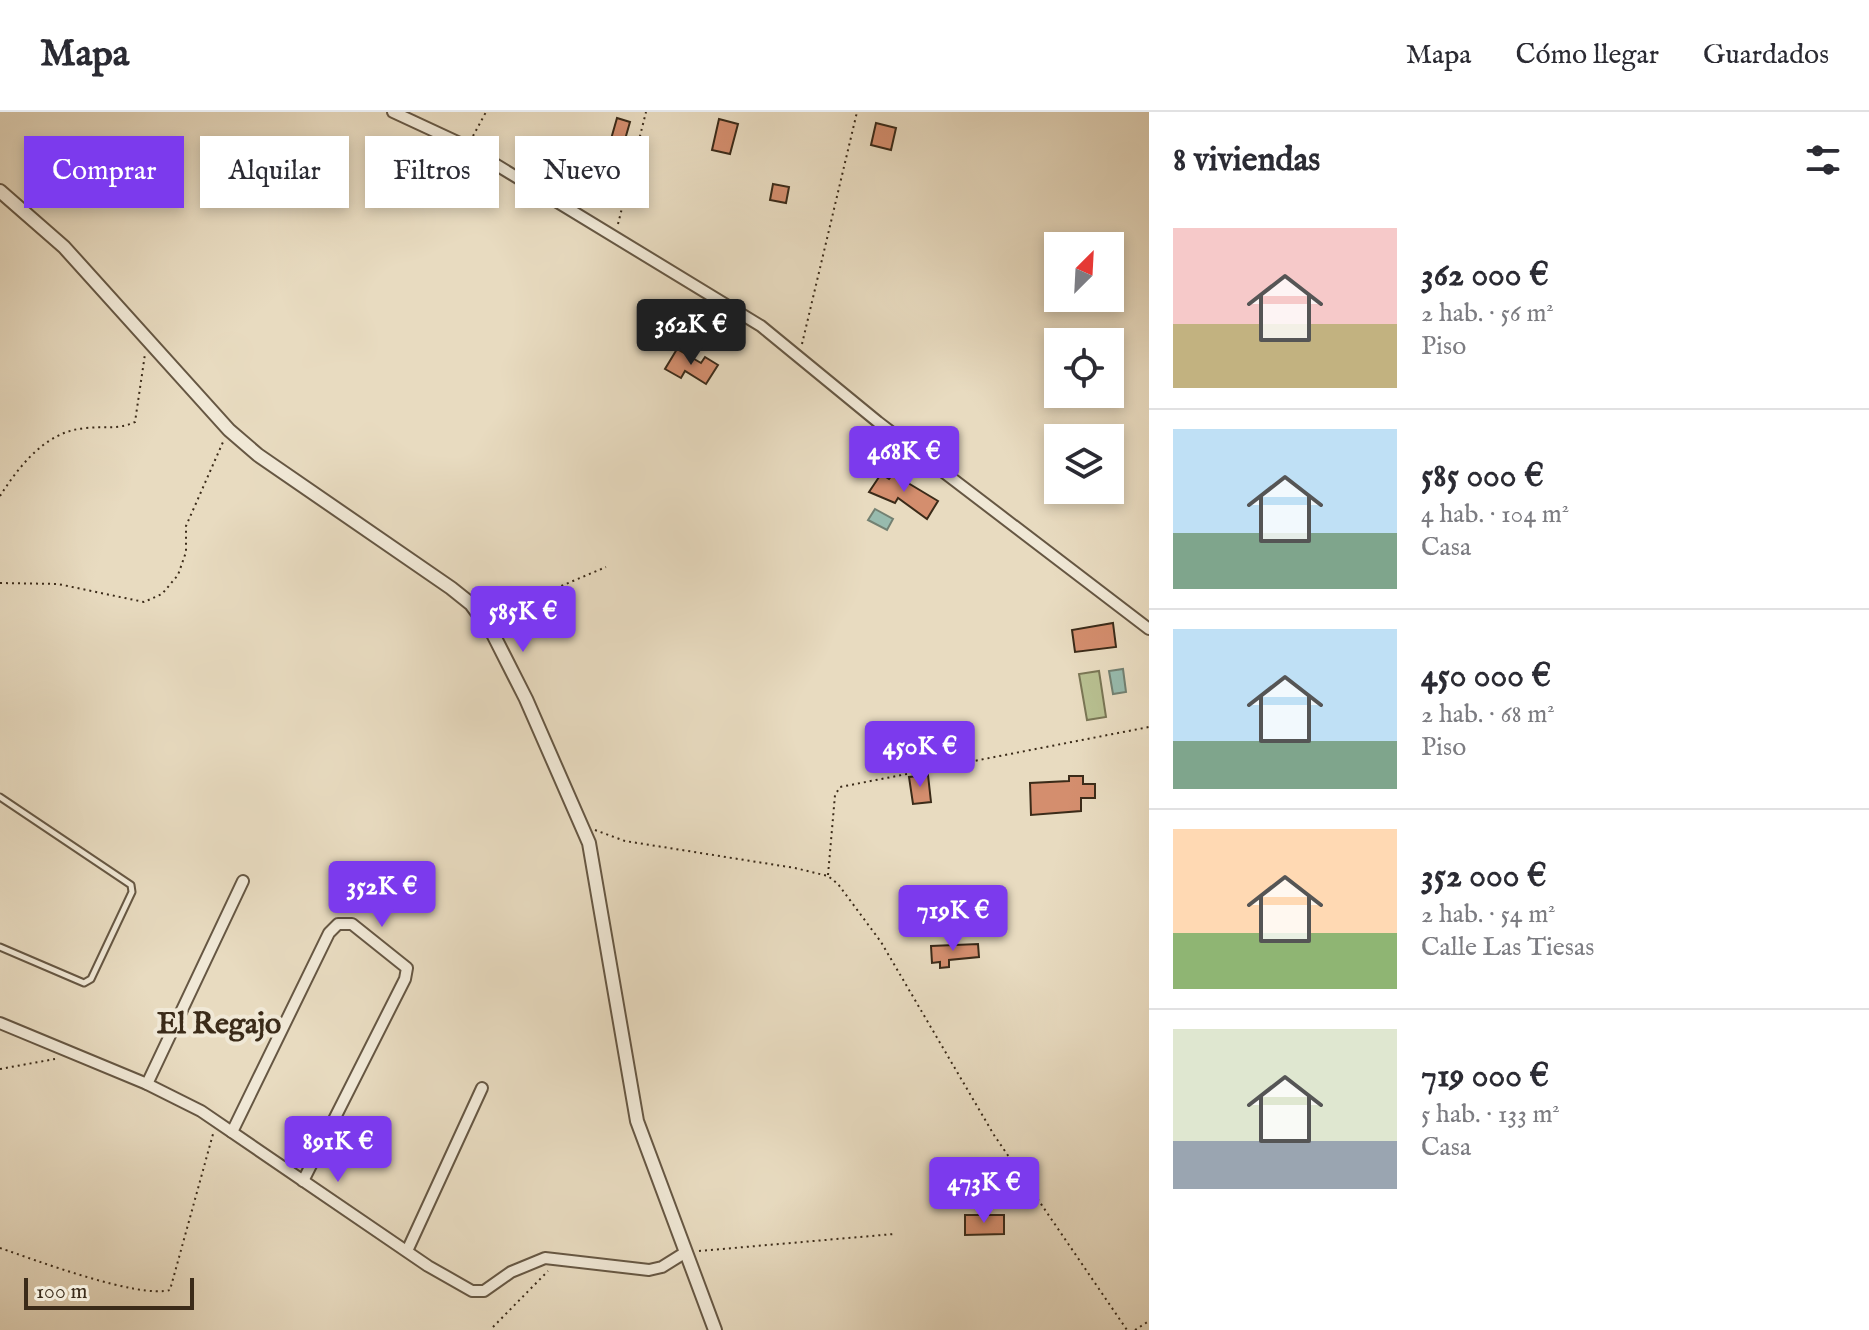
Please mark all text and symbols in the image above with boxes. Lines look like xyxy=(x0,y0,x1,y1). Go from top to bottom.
text: Mapa xyxy=(40,31,129,79)
text: Mapa xyxy=(1406,38,1471,73)
text: Cómo llegar xyxy=(1515,38,1659,73)
text: Guardados xyxy=(1703,38,1829,73)
chip: Comprar xyxy=(24,136,184,208)
chip: Alquilar xyxy=(200,136,349,208)
chip: Filtros xyxy=(365,136,499,208)
chip: Nuevo xyxy=(515,136,649,208)
icon: filters xyxy=(1801,138,1845,182)
text: 8 viviendas xyxy=(1173,139,1320,182)
north arrow xyxy=(1044,232,1124,312)
map controls xyxy=(1044,232,1124,504)
text: 362 000 € xyxy=(1421,254,1549,297)
icon: home xyxy=(1237,260,1333,356)
text: 2 hab. · 56 m² xyxy=(1421,297,1554,330)
pin: 362K € xyxy=(626,299,756,367)
text: 362K € xyxy=(655,308,727,341)
button: locate xyxy=(1044,328,1124,408)
text: Piso xyxy=(1421,330,1466,363)
button: layers xyxy=(1044,424,1124,504)
pin: 468K € xyxy=(839,426,969,494)
text: 468K € xyxy=(867,435,941,468)
text: 585 000 € xyxy=(1421,455,1544,498)
icon: home xyxy=(1237,461,1333,557)
text: 4 hab. · 104 m² xyxy=(1421,498,1569,531)
text: Casa xyxy=(1421,531,1471,564)
pin: 585K € xyxy=(458,586,588,654)
text: 585K € xyxy=(489,595,557,628)
text: 450 000 € xyxy=(1421,655,1551,698)
icon: home xyxy=(1237,661,1333,757)
text: 2 hab. · 68 m² xyxy=(1421,698,1555,731)
pin: 450K € xyxy=(855,721,985,789)
text: 450K € xyxy=(883,730,957,763)
text: Piso xyxy=(1421,731,1466,764)
text: 352 000 € xyxy=(1421,855,1547,898)
pin: 352K € xyxy=(317,861,447,929)
icon: home xyxy=(1237,861,1333,957)
text: 352K € xyxy=(347,870,417,903)
pin: 719K € xyxy=(888,885,1018,953)
text: 719K € xyxy=(917,894,989,927)
text: 2 hab. · 54 m² xyxy=(1421,898,1556,931)
text: Calle Las Tiesas xyxy=(1421,931,1594,964)
district label: El Regajo xyxy=(157,1006,281,1044)
text: 719 000 € xyxy=(1421,1055,1549,1098)
icon: home xyxy=(1237,1061,1333,1157)
text: 5 hab. · 133 m² xyxy=(1421,1098,1560,1131)
pin: 891K € xyxy=(273,1116,403,1184)
text: 891K € xyxy=(303,1125,373,1158)
text: Casa xyxy=(1421,1131,1471,1164)
pin: 473K € xyxy=(919,1157,1049,1225)
text: 473K € xyxy=(947,1166,1021,1199)
scale bar xyxy=(24,1274,194,1310)
text: 100 m xyxy=(36,1278,88,1306)

